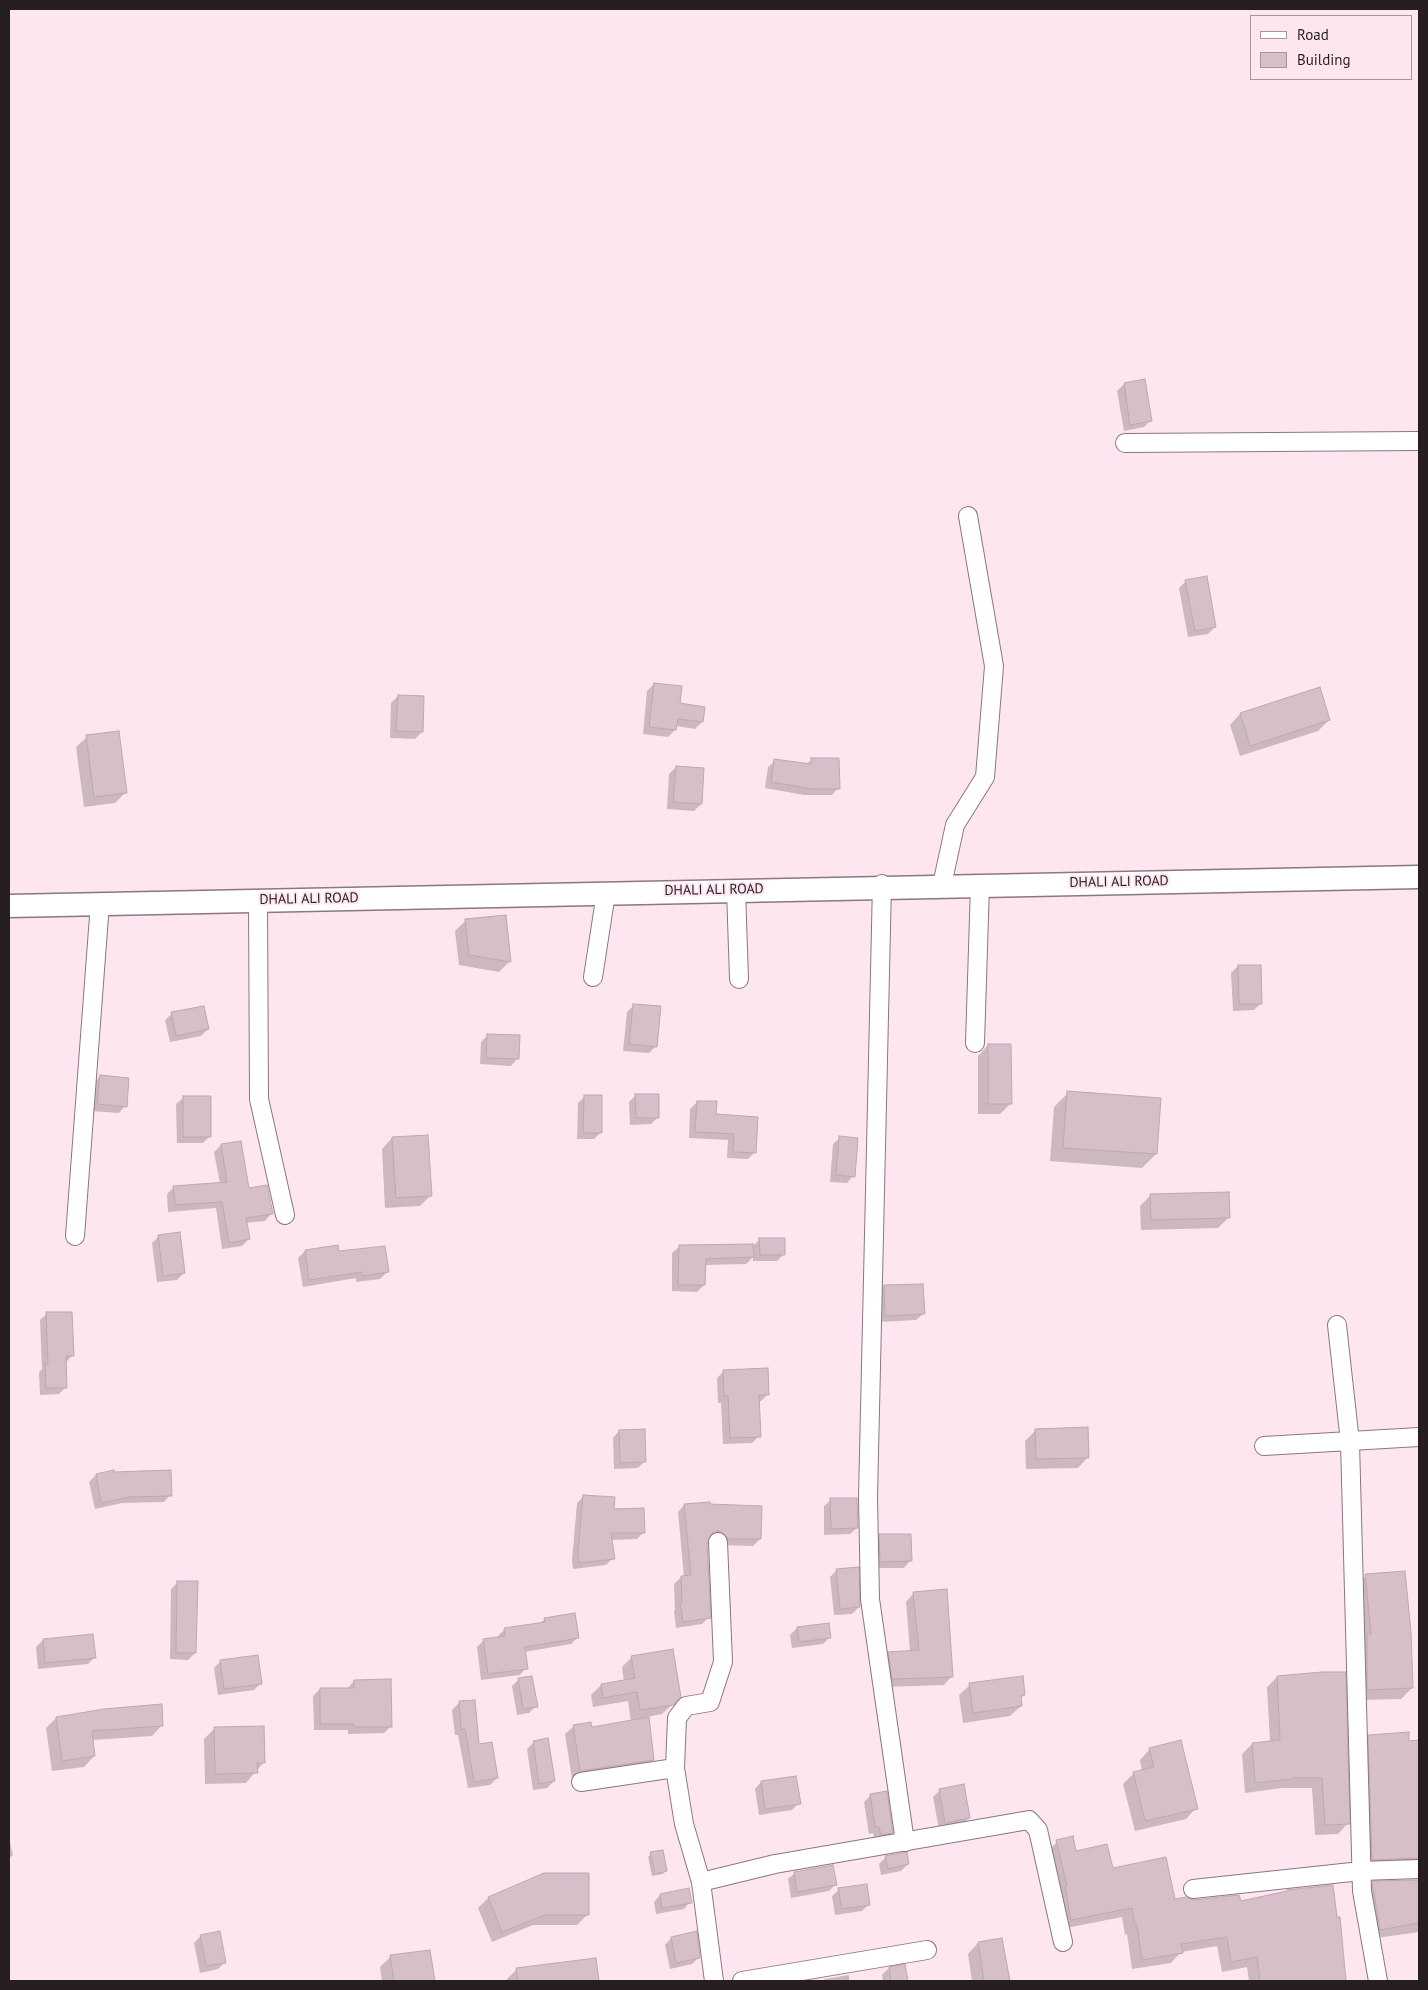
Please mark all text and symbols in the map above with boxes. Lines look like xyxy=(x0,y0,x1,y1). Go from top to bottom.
legend xyxy=(1250,15,1413,80)
text: Road xyxy=(1297,25,1329,44)
text: Building xyxy=(1297,50,1351,69)
street label: DHALI ALI ROAD xyxy=(1069,873,1169,891)
street label: DHALI ALI ROAD xyxy=(664,881,764,899)
street label: DHALI ALI ROAD xyxy=(259,890,359,908)

